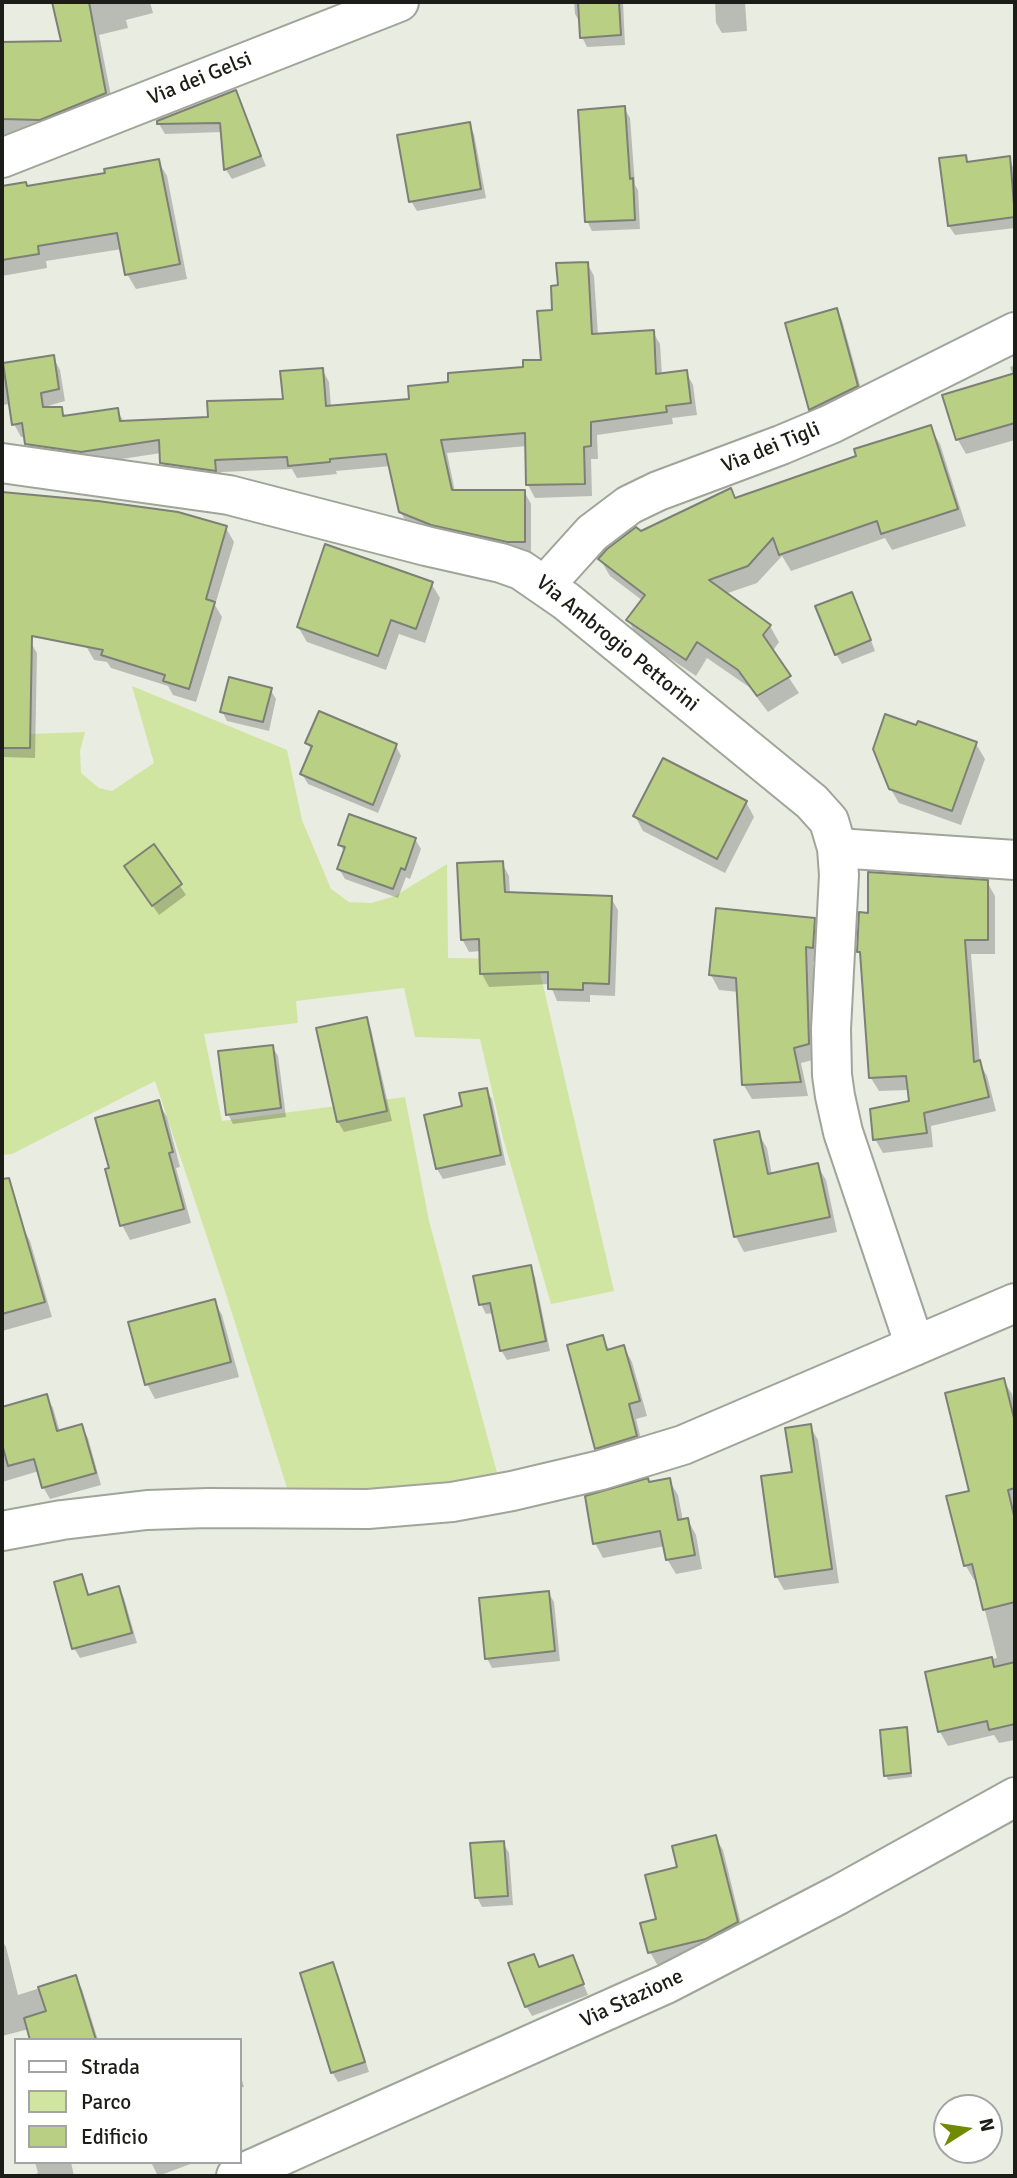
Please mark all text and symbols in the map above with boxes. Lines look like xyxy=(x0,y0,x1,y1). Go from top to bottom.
street label: Via dei Gelsi xyxy=(144,47,256,111)
street label: Via dei Tigli xyxy=(718,417,824,479)
street label: Via Ambrogio Pettorini xyxy=(530,571,704,717)
street label: Via Stazione xyxy=(577,1964,687,2034)
legend xyxy=(14,2038,242,2164)
text: Strada xyxy=(81,2054,140,2080)
text: Parco xyxy=(81,2089,131,2115)
north arrow xyxy=(933,2094,1003,2164)
text: N xyxy=(973,2116,1000,2134)
text: Edificio xyxy=(81,2124,148,2150)

